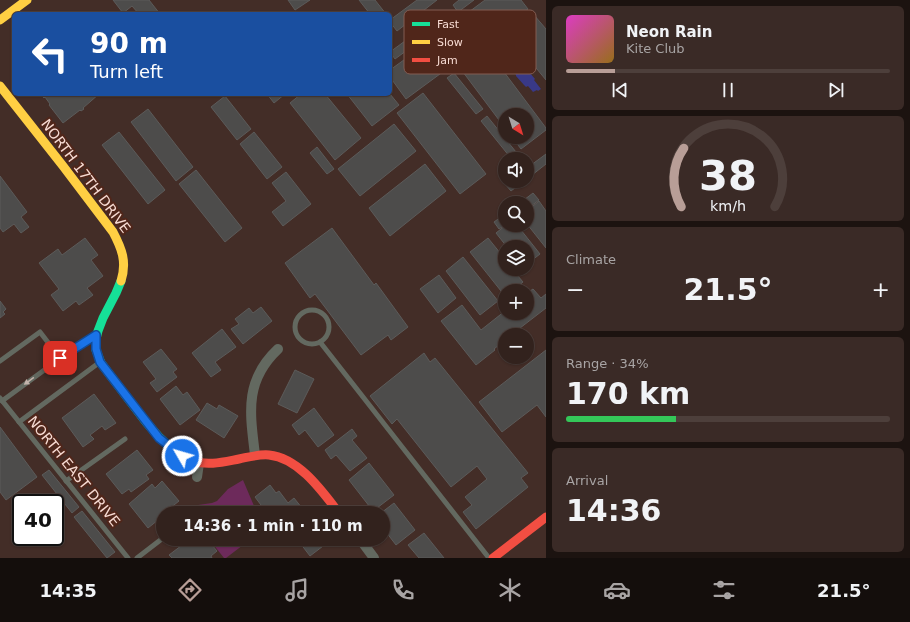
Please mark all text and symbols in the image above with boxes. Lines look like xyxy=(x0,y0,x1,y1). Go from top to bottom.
legend xyxy=(404,10,536,74)
text: Fast xyxy=(437,18,460,31)
text: Neon Rain xyxy=(626,23,712,41)
text: 90 m xyxy=(90,27,168,60)
icon: left xyxy=(24,28,76,80)
text: Slow xyxy=(437,36,463,49)
text: Kite Club xyxy=(626,41,685,56)
text: Jam xyxy=(436,54,458,67)
text: Turn left xyxy=(90,61,163,82)
icon: previous xyxy=(609,79,631,101)
icon: pause xyxy=(717,79,739,101)
icon: next xyxy=(825,79,847,101)
north arrow xyxy=(498,108,534,144)
map controls xyxy=(498,108,534,364)
street label: NORTH 17TH DRIVE xyxy=(38,116,134,236)
text: 38 xyxy=(699,150,757,199)
button: sound xyxy=(498,152,534,188)
button: search xyxy=(498,196,534,232)
text: km/h xyxy=(710,197,746,213)
button: layers xyxy=(498,240,534,276)
text: Climate xyxy=(566,252,616,267)
text: 21.5° xyxy=(683,272,773,307)
text: − xyxy=(566,277,584,302)
text: + xyxy=(872,277,890,302)
button: + xyxy=(498,284,534,320)
button: − xyxy=(498,328,534,364)
pin xyxy=(43,341,77,375)
icon: arrive xyxy=(49,347,71,369)
text: Range · 34% xyxy=(566,356,649,371)
one-way arrow xyxy=(24,376,35,385)
text: 170 km xyxy=(566,376,690,411)
street label: NORTH EAST DRIVE xyxy=(25,413,123,529)
position arrow xyxy=(161,435,203,477)
text: Arrival xyxy=(566,473,608,488)
text: 14:36 xyxy=(566,493,662,528)
speed limit sign: 40 xyxy=(12,494,64,546)
text: 14:36 · 1 min · 110 m xyxy=(183,517,363,535)
icon: directions xyxy=(176,576,204,604)
icon: music xyxy=(283,576,311,604)
icon: phone xyxy=(389,576,417,604)
icon: climate xyxy=(496,576,524,604)
icon: car xyxy=(603,576,631,604)
icon: filters xyxy=(710,576,738,604)
text: 14:35 xyxy=(39,580,97,601)
text: 21.5° xyxy=(817,580,871,601)

